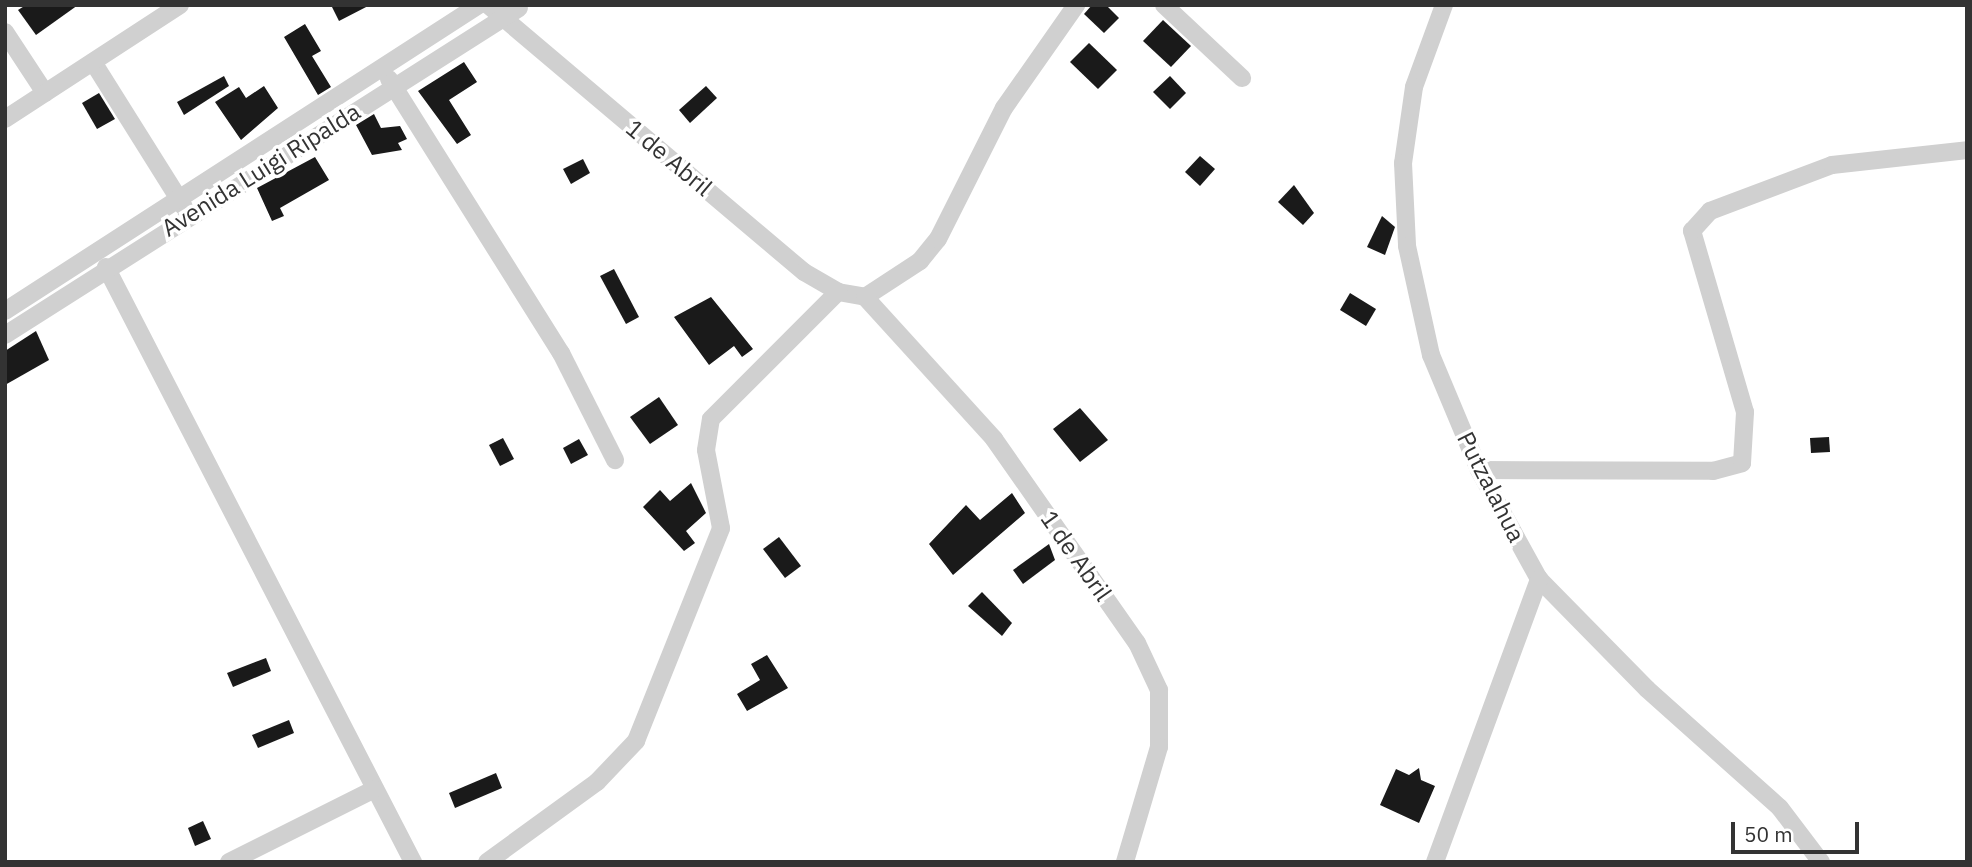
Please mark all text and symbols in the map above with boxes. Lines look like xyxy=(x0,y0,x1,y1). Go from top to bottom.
street label: Avenida Luigi Ripalda xyxy=(156,97,366,243)
street label: 1 de Abril xyxy=(620,114,718,202)
street label: Putzalahua xyxy=(1451,427,1531,547)
street label: 1 de Abril xyxy=(1035,505,1117,607)
scale bar xyxy=(1734,808,1862,852)
text: 50 m xyxy=(1744,820,1793,848)

